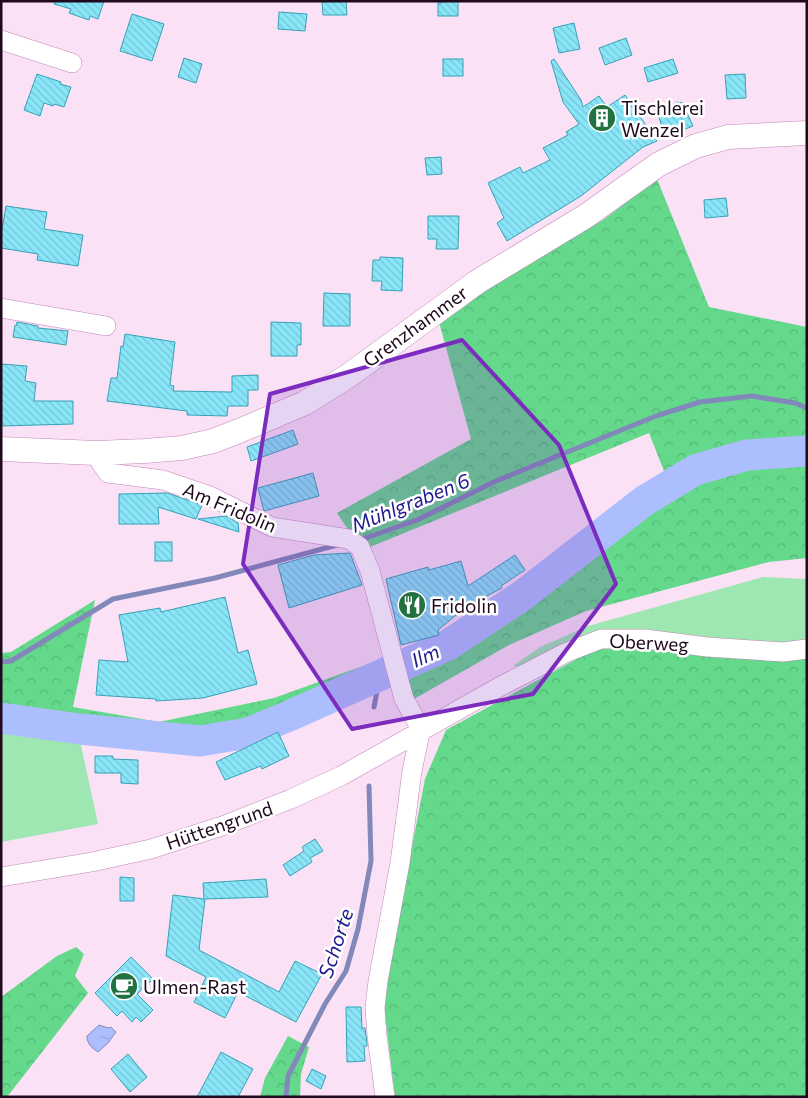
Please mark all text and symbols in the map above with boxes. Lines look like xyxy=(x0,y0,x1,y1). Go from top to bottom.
place label: Tischlerei Wenzel xyxy=(621,96,704,141)
building icon: Tischlerei Wenzel xyxy=(587,103,617,133)
street label: Grenzhammer xyxy=(358,280,472,371)
water label: Mühlgraben 6 xyxy=(347,467,473,537)
street label: Am Fridolin xyxy=(180,477,280,537)
restaurant icon: Fridolin xyxy=(397,590,427,620)
place label: Fridolin xyxy=(431,594,497,617)
street label: Oberweg xyxy=(609,628,689,656)
water label: Ilm xyxy=(407,638,443,672)
street label: Hüttengrund xyxy=(163,796,275,854)
water label: Schorte xyxy=(313,905,358,981)
cafe icon: Ulmen-Rast xyxy=(109,971,139,1001)
place label: Ulmen-Rast xyxy=(143,975,246,998)

